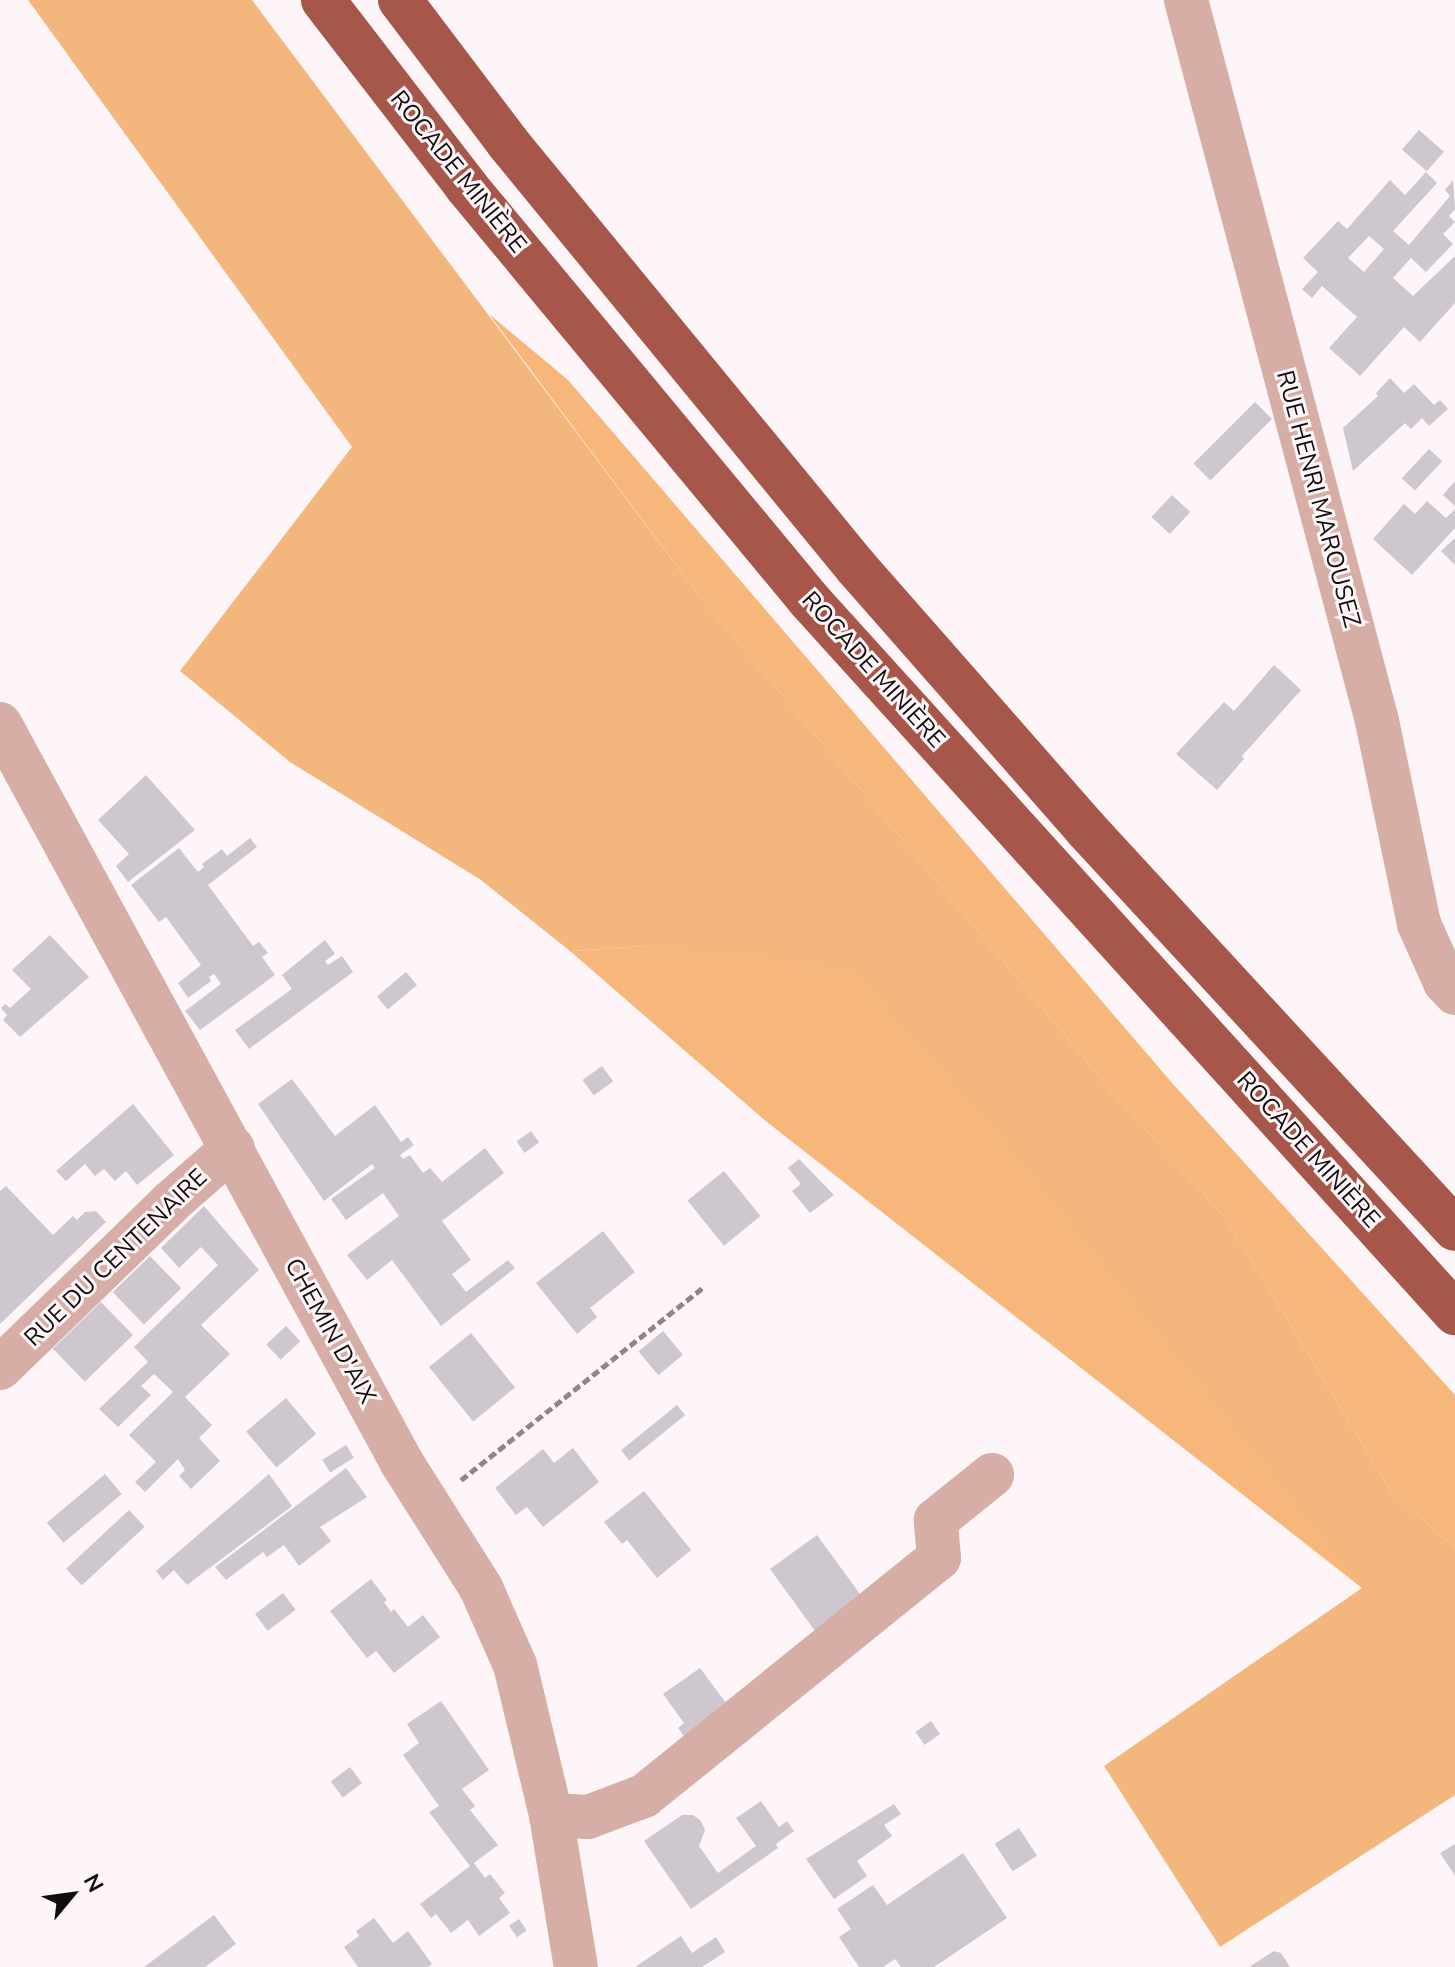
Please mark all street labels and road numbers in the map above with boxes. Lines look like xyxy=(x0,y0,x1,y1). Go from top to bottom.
street label: ROCADE MINIÈRE xyxy=(384,85,532,259)
street label: RUE HENRI MAROUSEZ xyxy=(1270,367,1366,631)
street label: ROCADE MINIÈRE xyxy=(795,586,951,754)
street label: ROCADE MINIÈRE xyxy=(1230,1066,1386,1234)
street label: RUE DU CENTENAIRE xyxy=(19,1163,213,1353)
street label: CHEMIN D'AIX xyxy=(278,1253,382,1409)

